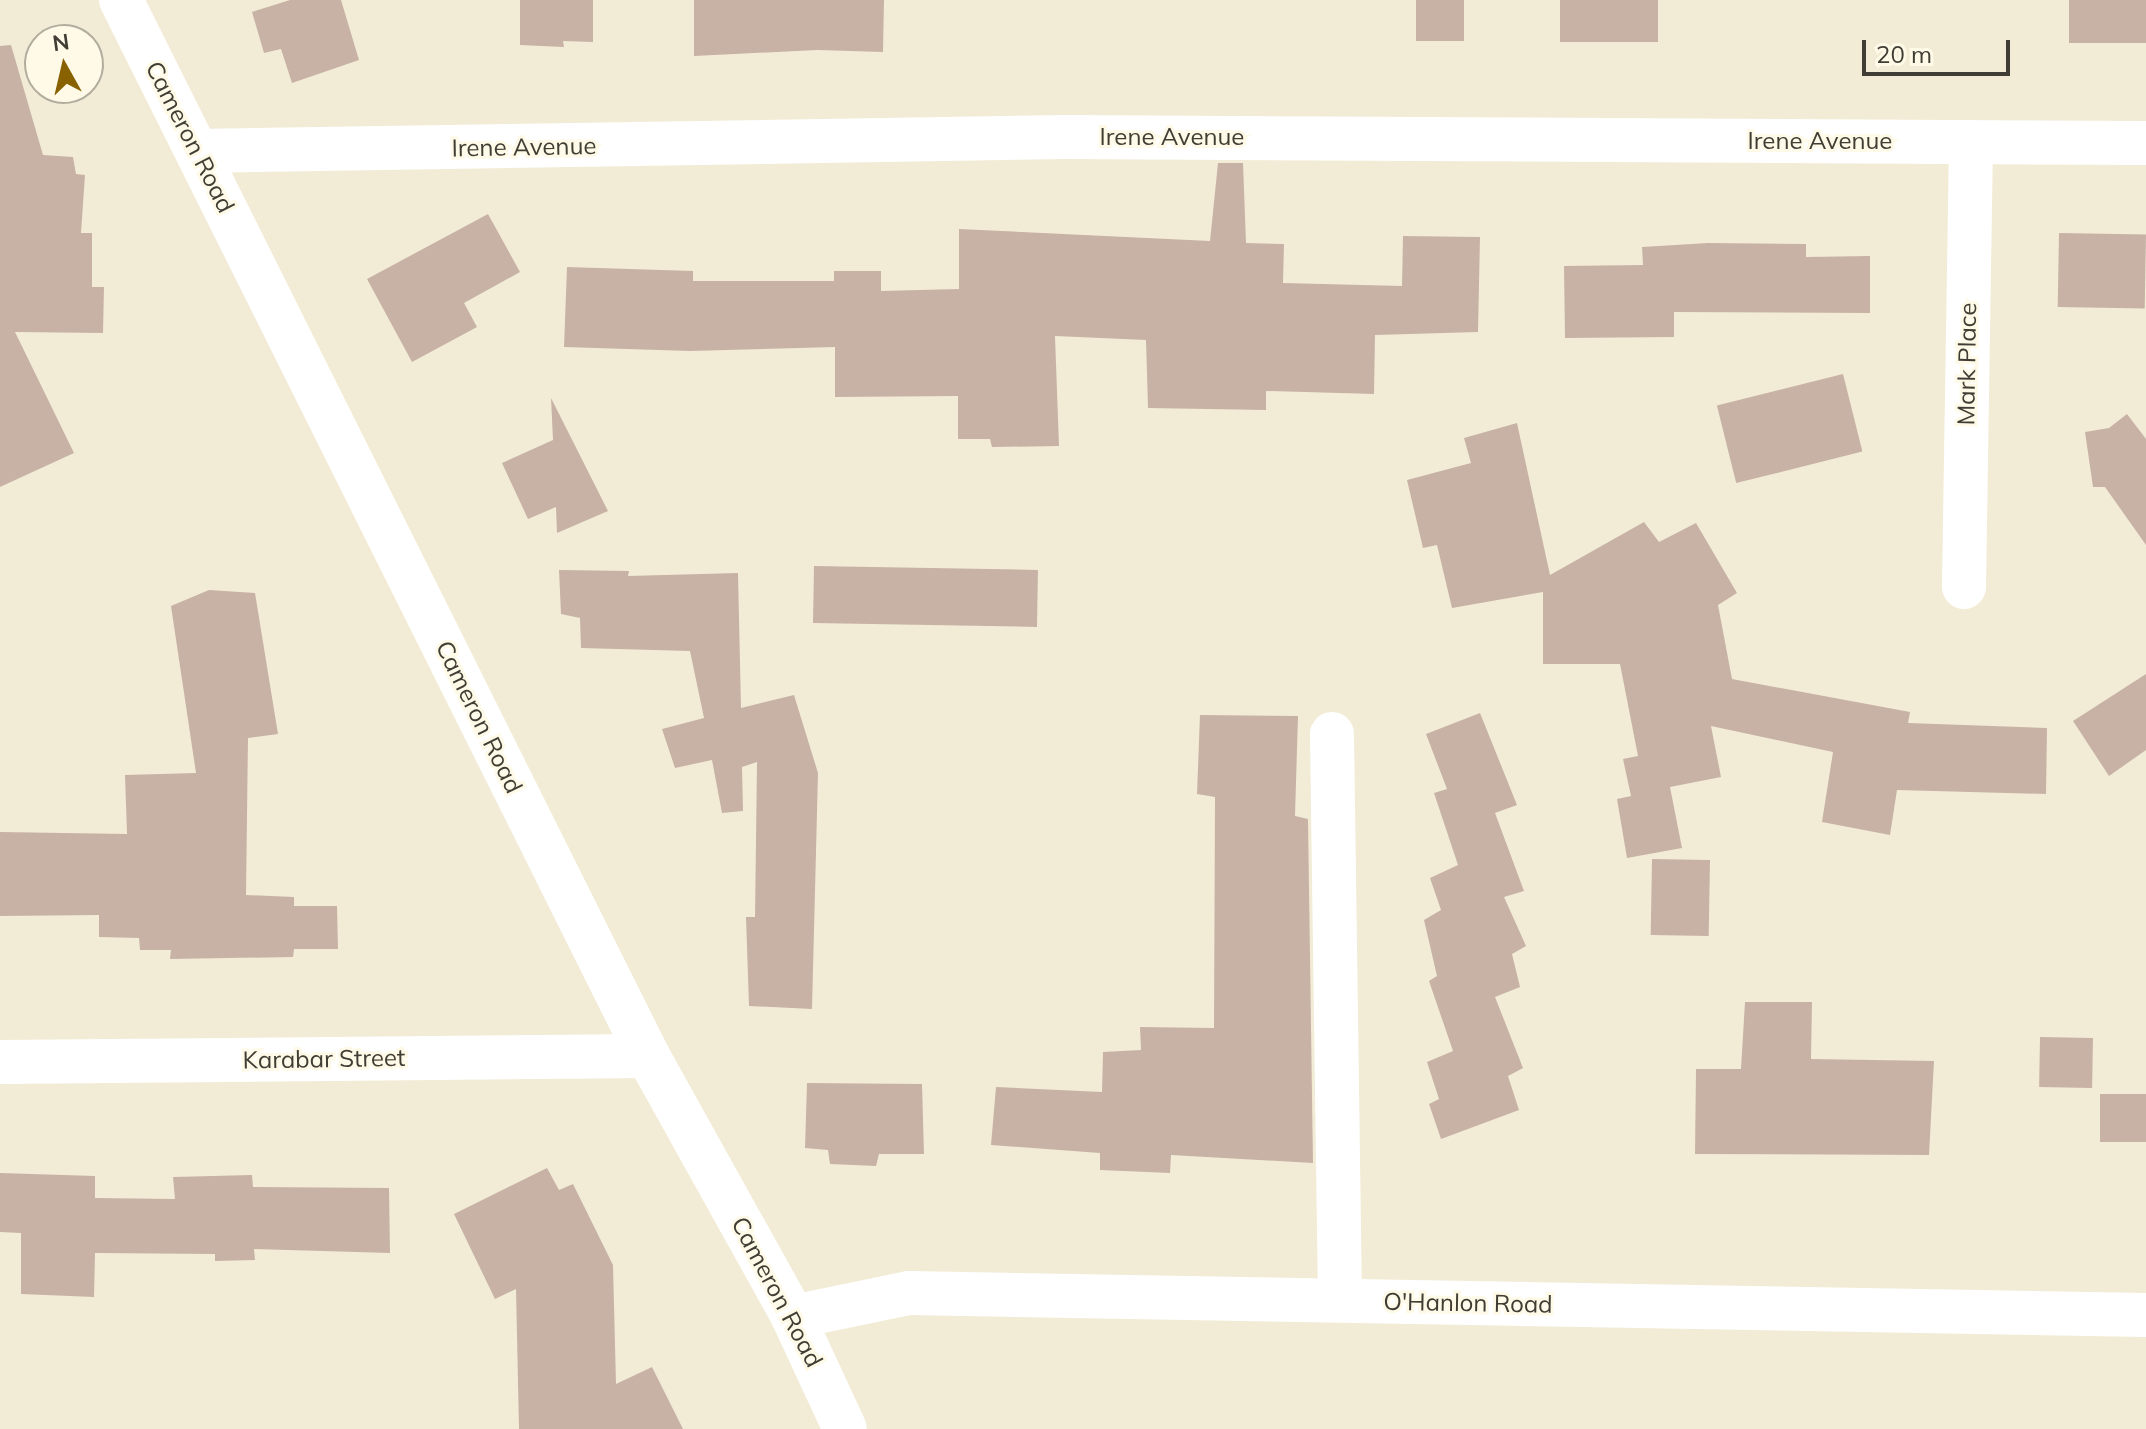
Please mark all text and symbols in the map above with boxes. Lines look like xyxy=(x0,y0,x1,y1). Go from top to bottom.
north arrow xyxy=(24,24,104,104)
scale bar xyxy=(1866,24,2014,74)
text: N xyxy=(51,27,71,57)
text: 20 m xyxy=(1876,39,1932,69)
street label: Cameron Road xyxy=(139,57,241,217)
street label: Irene Avenue xyxy=(1100,123,1244,151)
street label: Irene Avenue xyxy=(1748,127,1892,155)
street label: Irene Avenue xyxy=(451,131,597,163)
street label: Mark Place xyxy=(1952,302,1982,426)
street label: Cameron Road xyxy=(430,636,528,798)
street label: Karabar Street xyxy=(242,1043,406,1075)
street label: Cameron Road xyxy=(725,1212,829,1372)
street label: O'Hanlon Road xyxy=(1383,1287,1553,1319)

